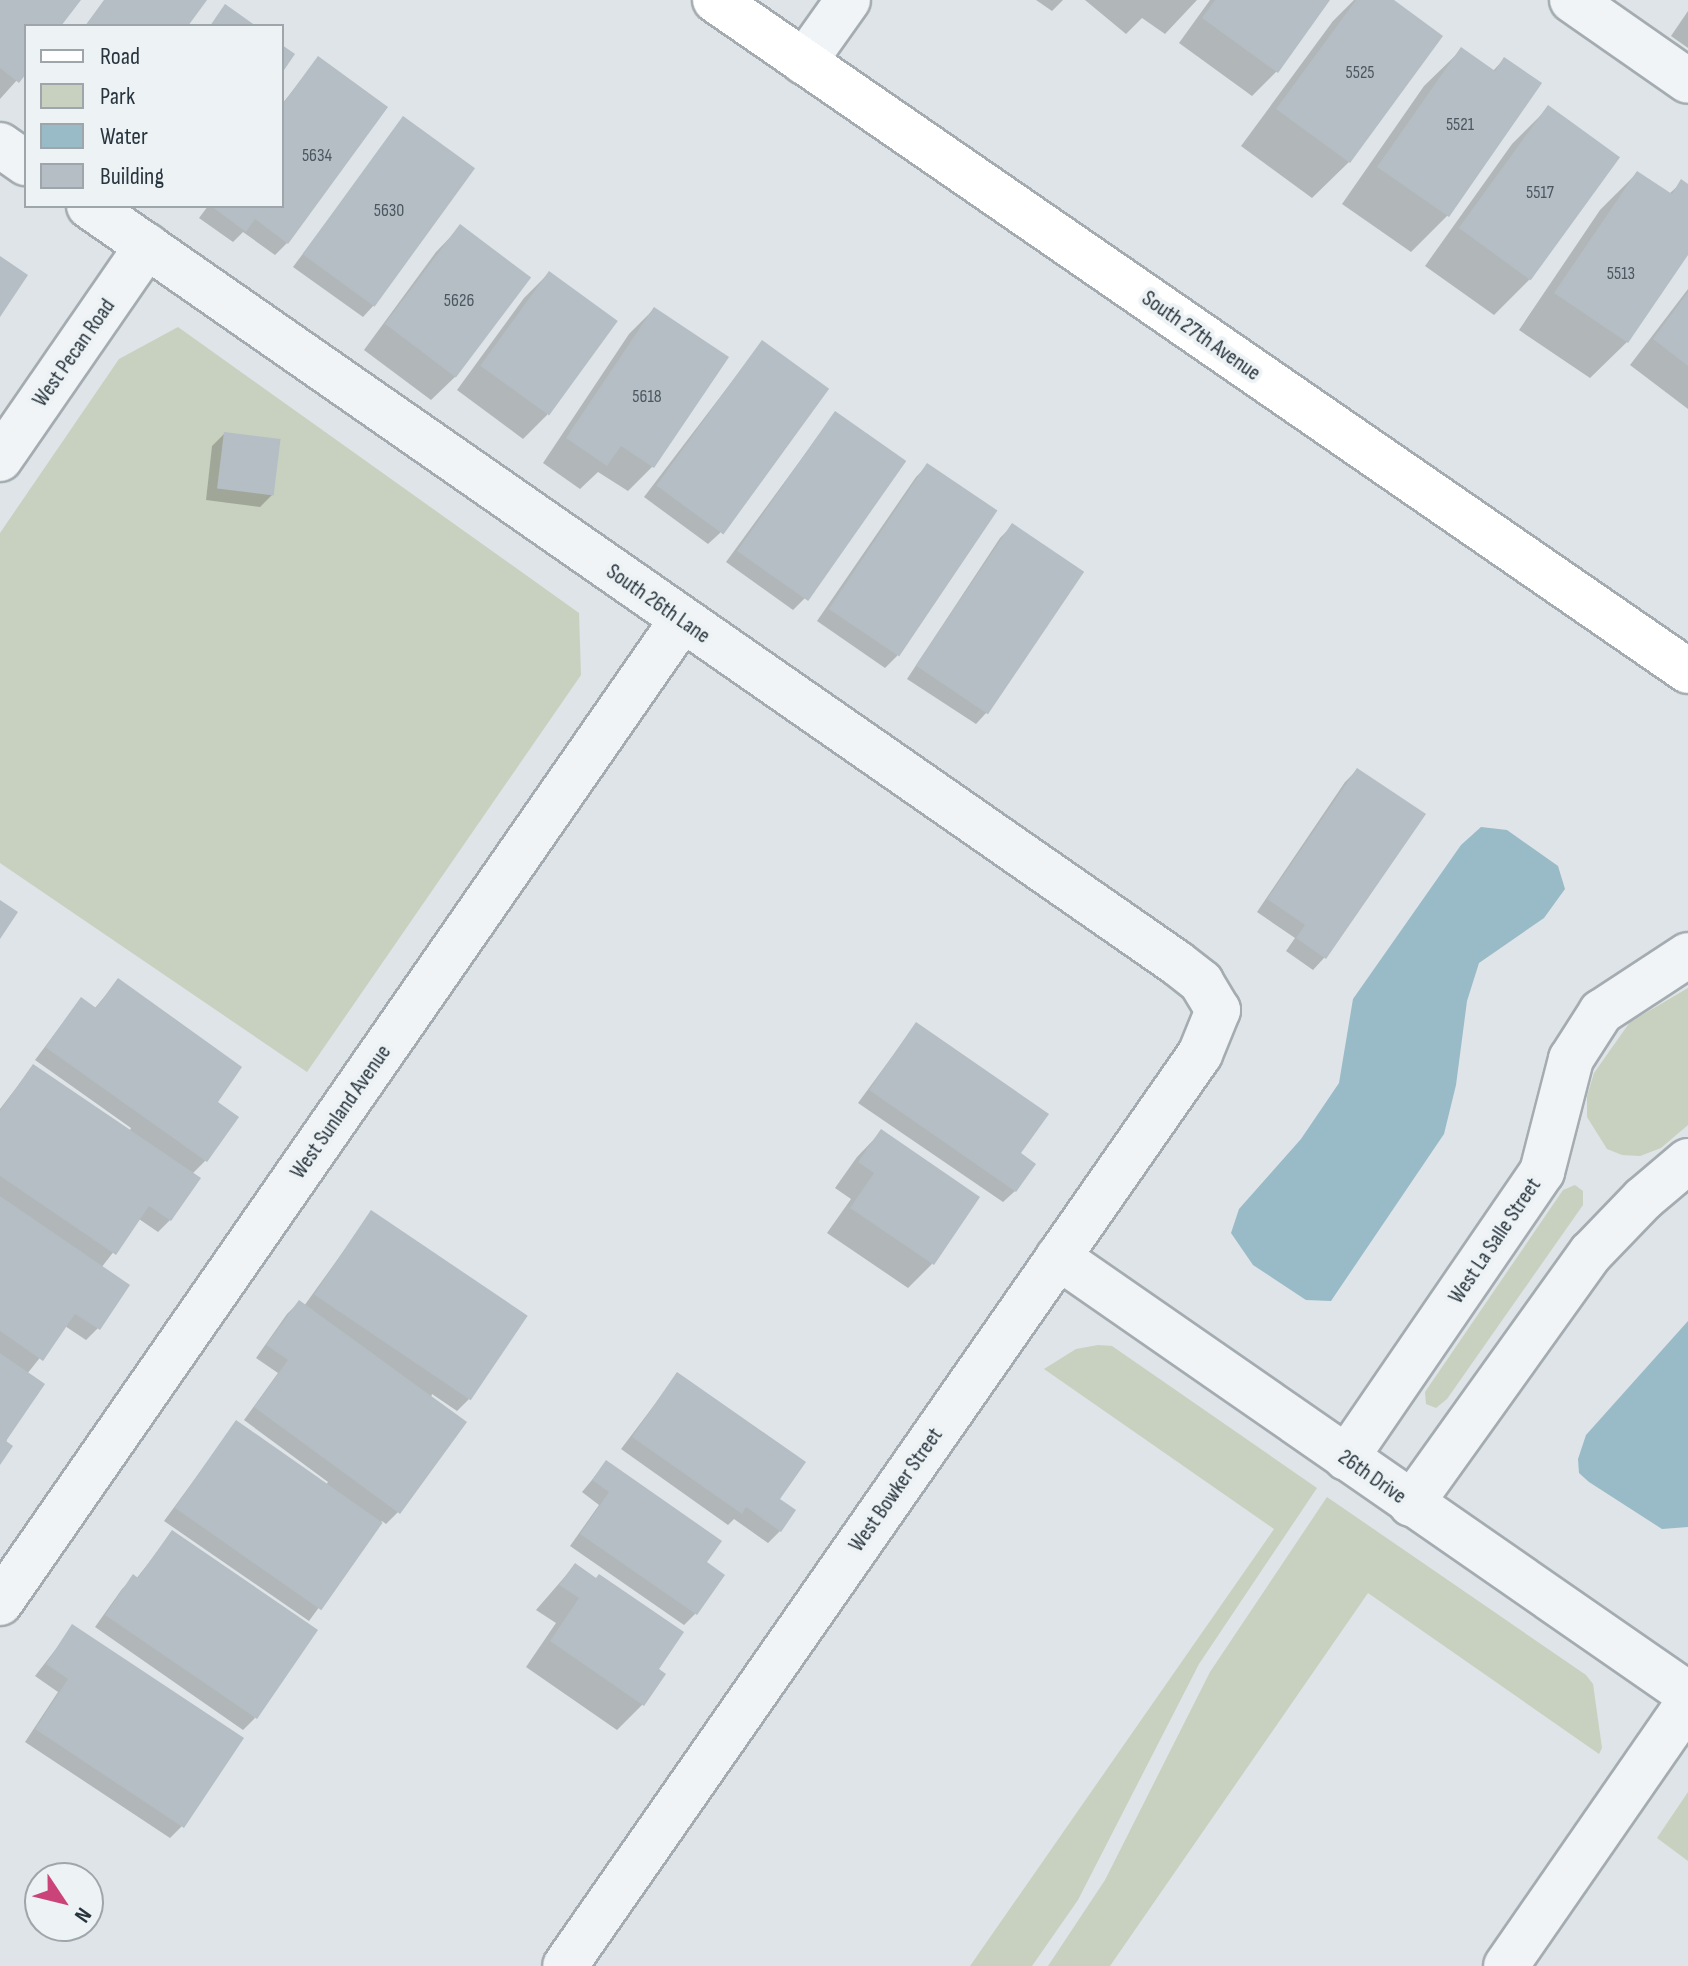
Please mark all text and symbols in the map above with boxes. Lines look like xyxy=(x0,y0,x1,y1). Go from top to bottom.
legend xyxy=(24,24,284,208)
text: Road xyxy=(100,42,140,71)
house number: 5525 xyxy=(1345,62,1375,84)
text: Park xyxy=(100,82,135,111)
house number: 5521 xyxy=(1446,114,1474,136)
text: Water xyxy=(100,122,148,151)
house number: 5634 xyxy=(302,145,332,167)
text: Building xyxy=(100,162,164,191)
house number: 5517 xyxy=(1526,182,1554,204)
house number: 5630 xyxy=(374,200,404,222)
house number: 5513 xyxy=(1607,263,1635,285)
street label: South 27th Avenue xyxy=(1137,285,1265,387)
house number: 5626 xyxy=(444,290,474,312)
street label: West Pecan Road xyxy=(27,294,121,412)
house number: 5618 xyxy=(632,386,662,408)
street label: South 26th Lane xyxy=(601,559,715,649)
street label: West Sunland Avenue xyxy=(285,1040,397,1184)
street label: West La Salle Street xyxy=(1443,1173,1547,1309)
street label: West Bowker Street xyxy=(844,1423,948,1557)
street label: 26th Drive xyxy=(1333,1444,1411,1510)
north arrow xyxy=(24,1862,104,1942)
text: N xyxy=(68,1902,97,1927)

